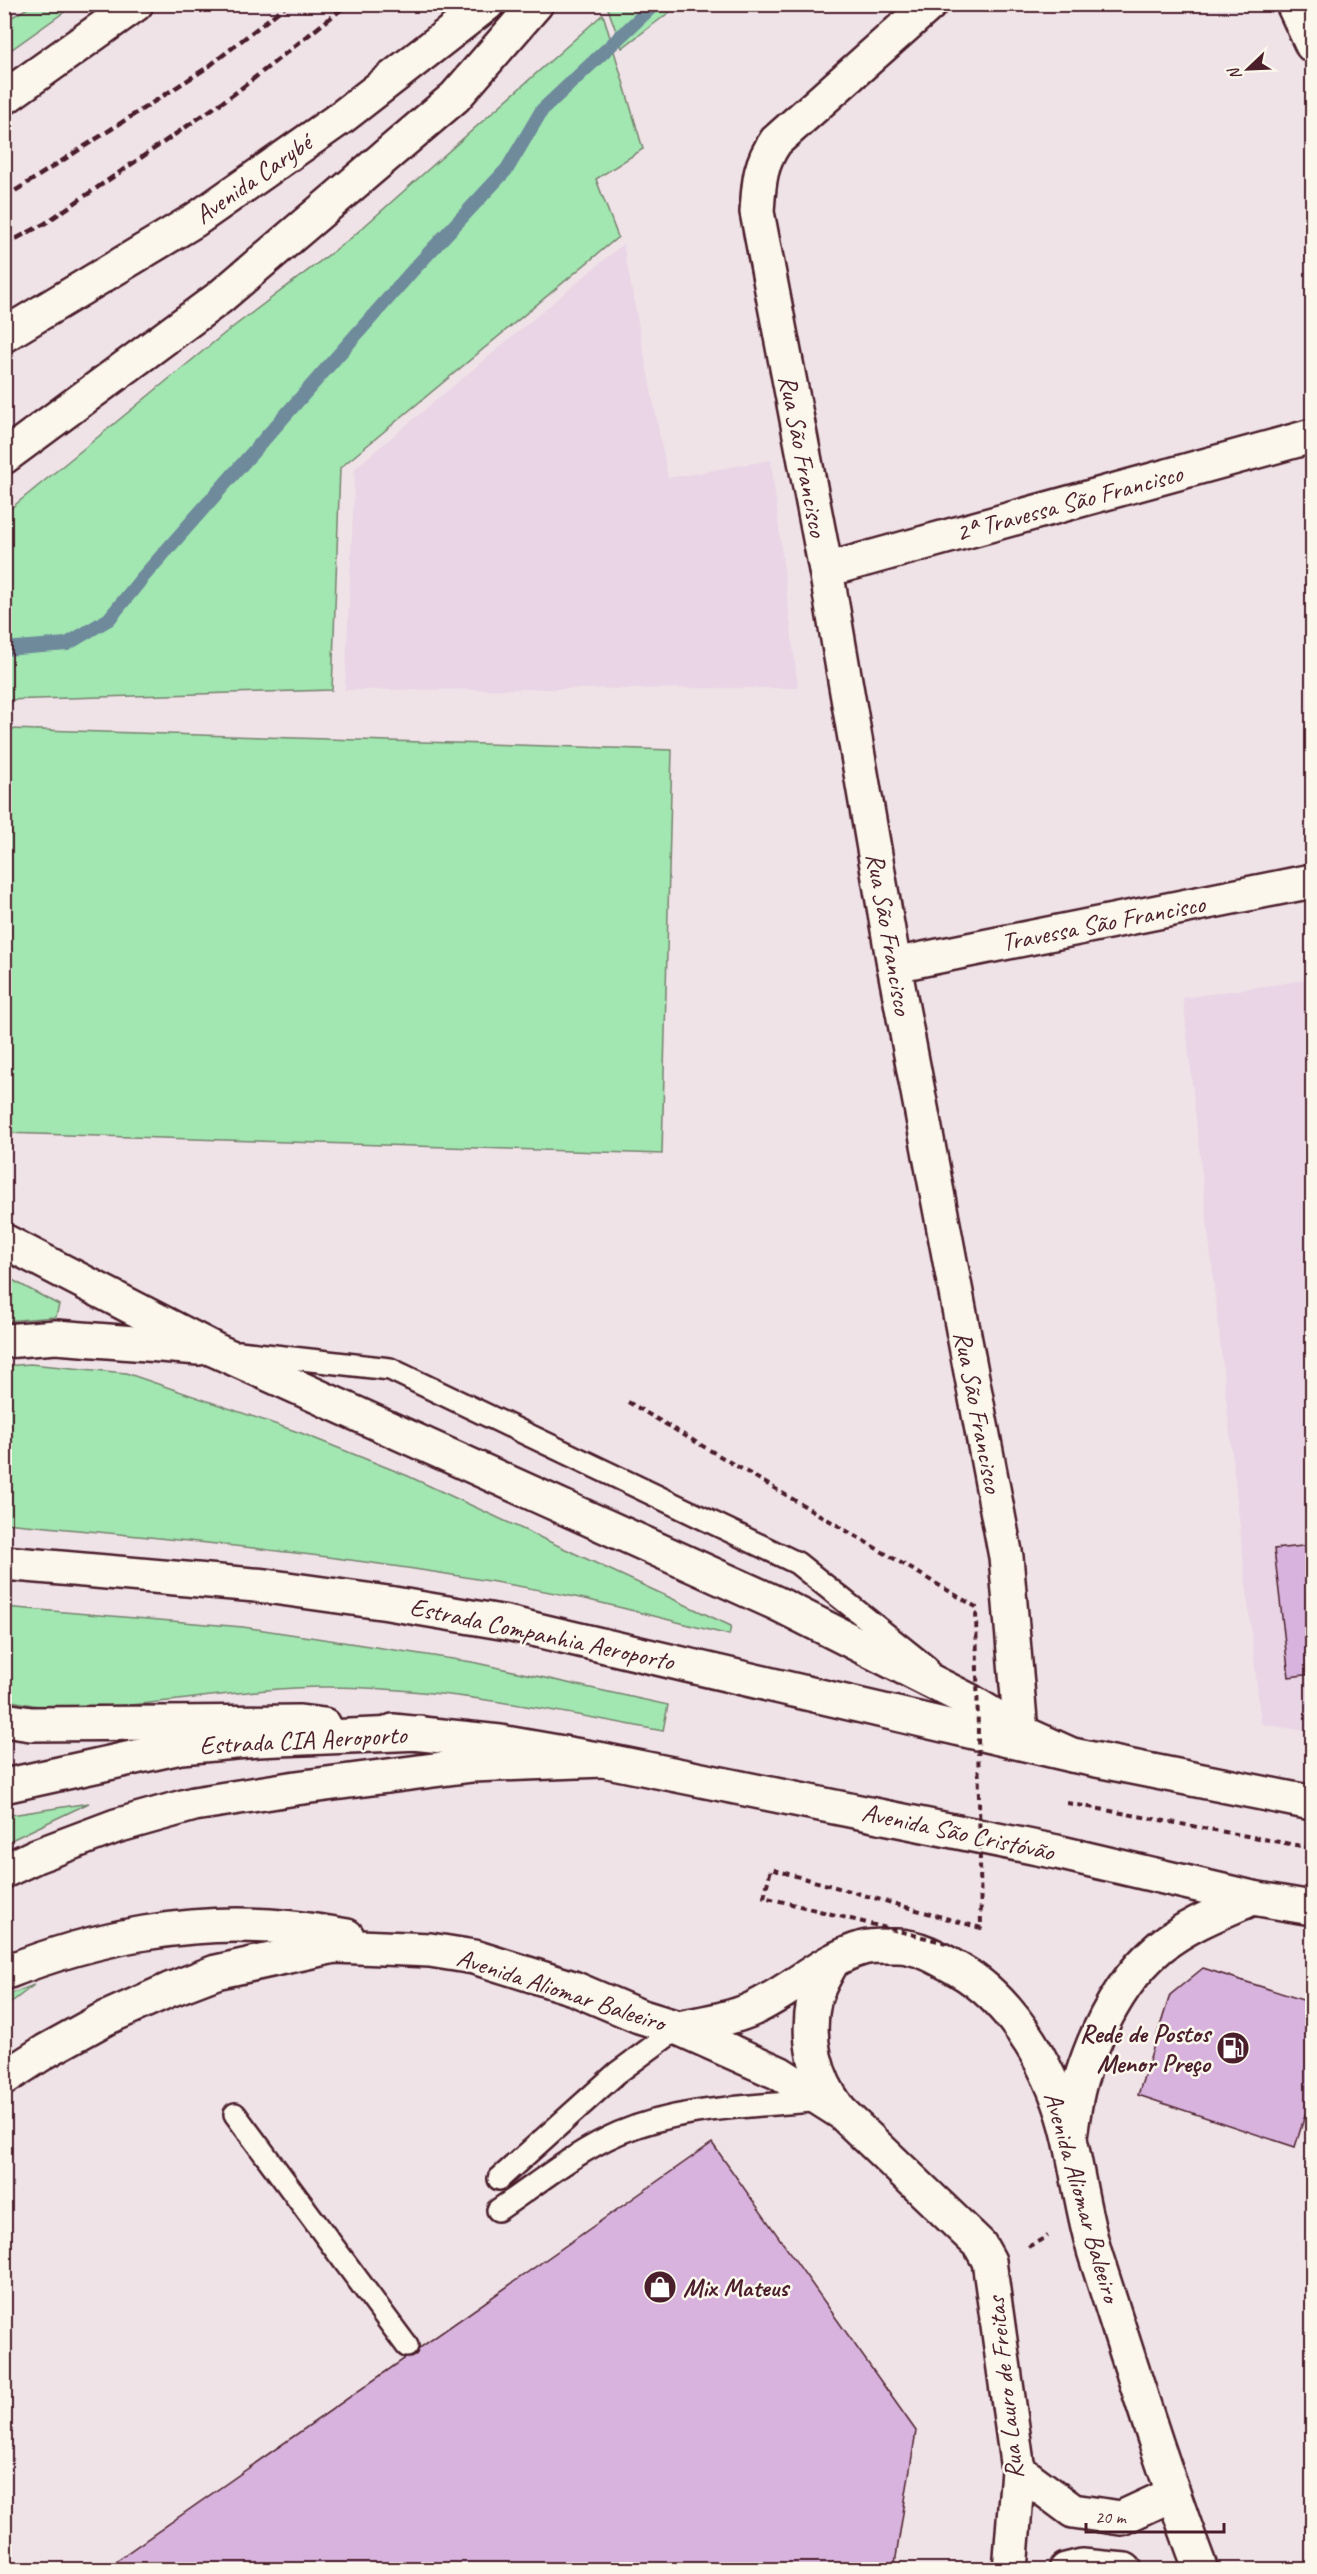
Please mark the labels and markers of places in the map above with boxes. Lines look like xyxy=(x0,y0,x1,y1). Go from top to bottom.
place label: Rede de Postos Menor Preço xyxy=(1080,2017,1213,2080)
fuel station icon: Rede de Postos Menor Preço xyxy=(1215,2030,1251,2066)
shop icon: Mix Mateus xyxy=(642,2269,678,2305)
place label: Mix Mateus xyxy=(683,2271,791,2304)

